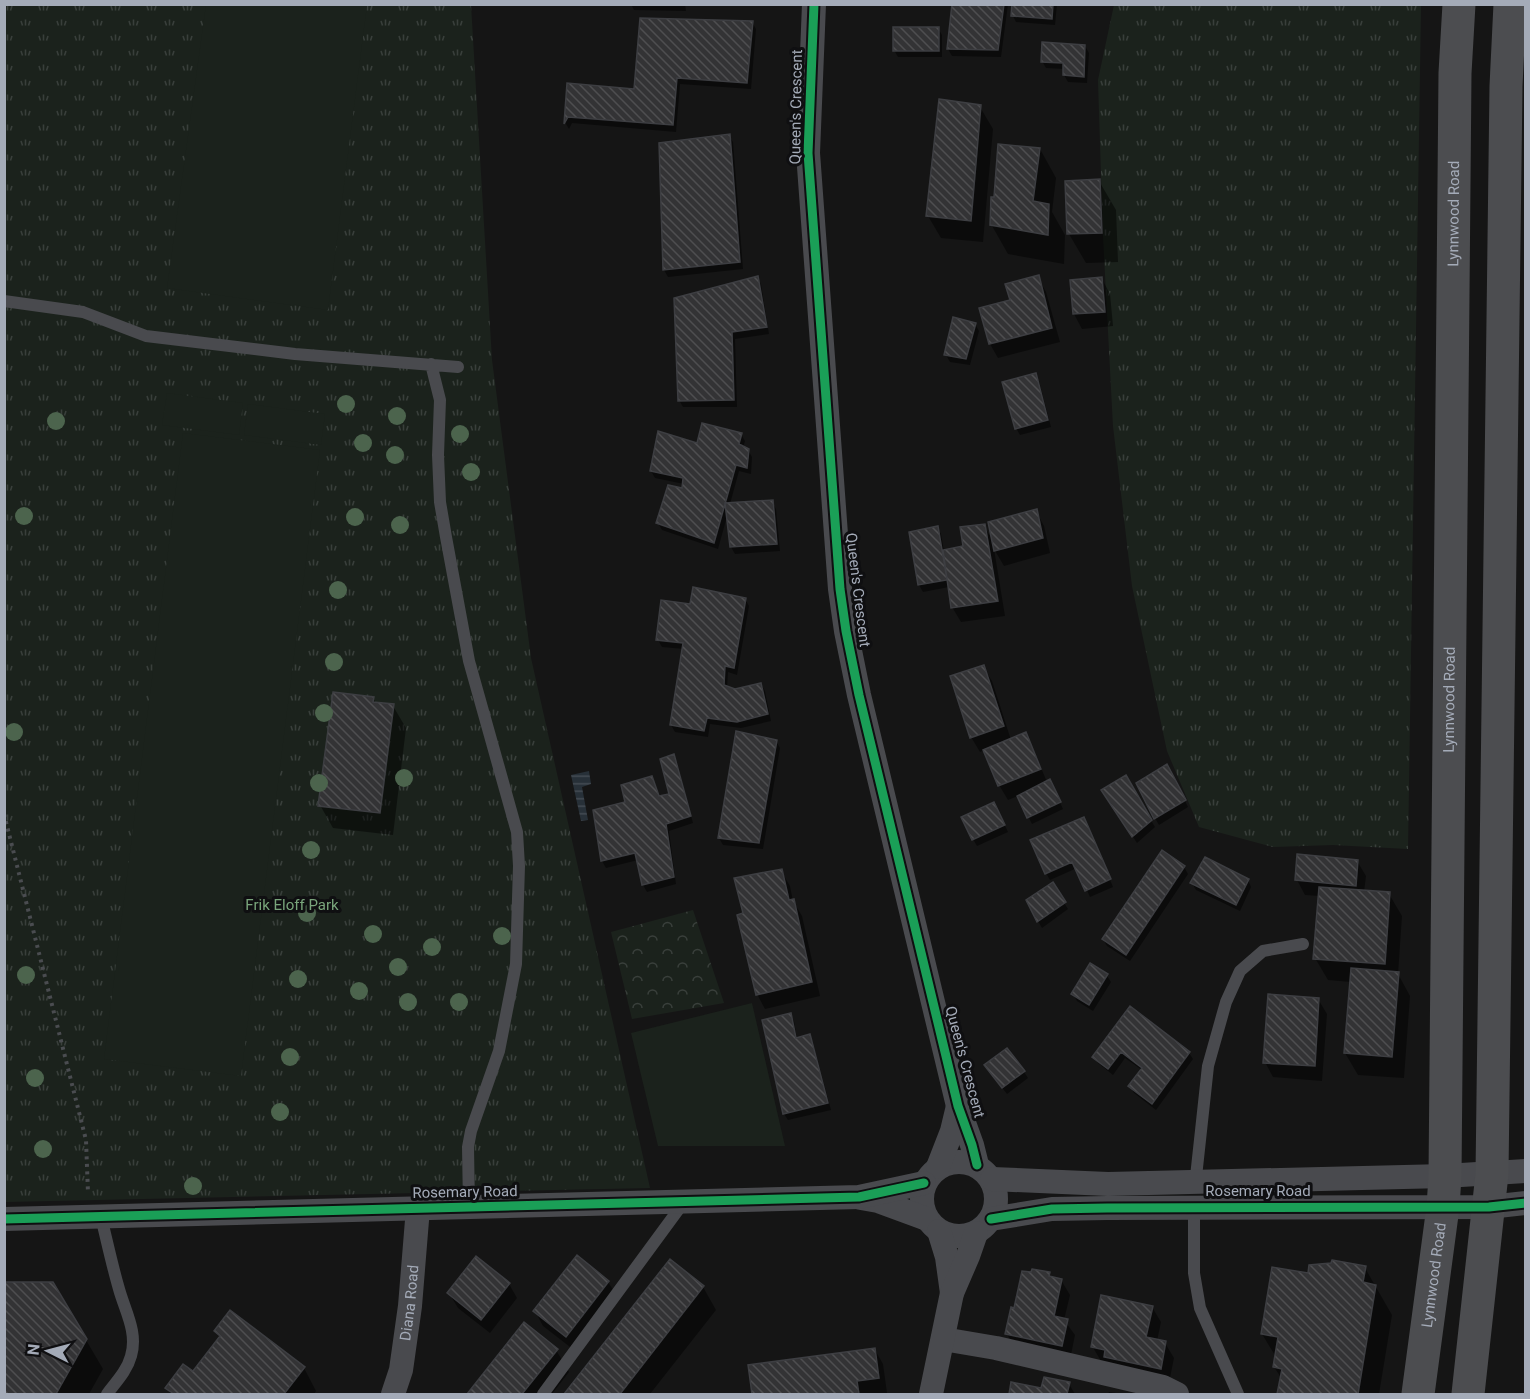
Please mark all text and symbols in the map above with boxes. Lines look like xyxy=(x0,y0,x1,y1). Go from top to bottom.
street label: Queen's Crescent xyxy=(786,49,806,165)
street label: Lynnwood Road xyxy=(1444,161,1463,267)
street label: Queen's Crescent xyxy=(842,532,874,648)
street label: Lynnwood Road xyxy=(1440,647,1459,753)
park label: Frik Eloff Park xyxy=(245,896,339,914)
street label: Queen's Crescent xyxy=(941,1004,989,1120)
street label: Rosemary Road xyxy=(412,1182,518,1202)
street label: Rosemary Road xyxy=(1205,1182,1311,1200)
street label: Lynnwood Road xyxy=(1418,1221,1450,1329)
street label: Diana Road xyxy=(396,1264,422,1342)
north arrow xyxy=(18,1321,78,1381)
text: N xyxy=(24,1343,44,1356)

